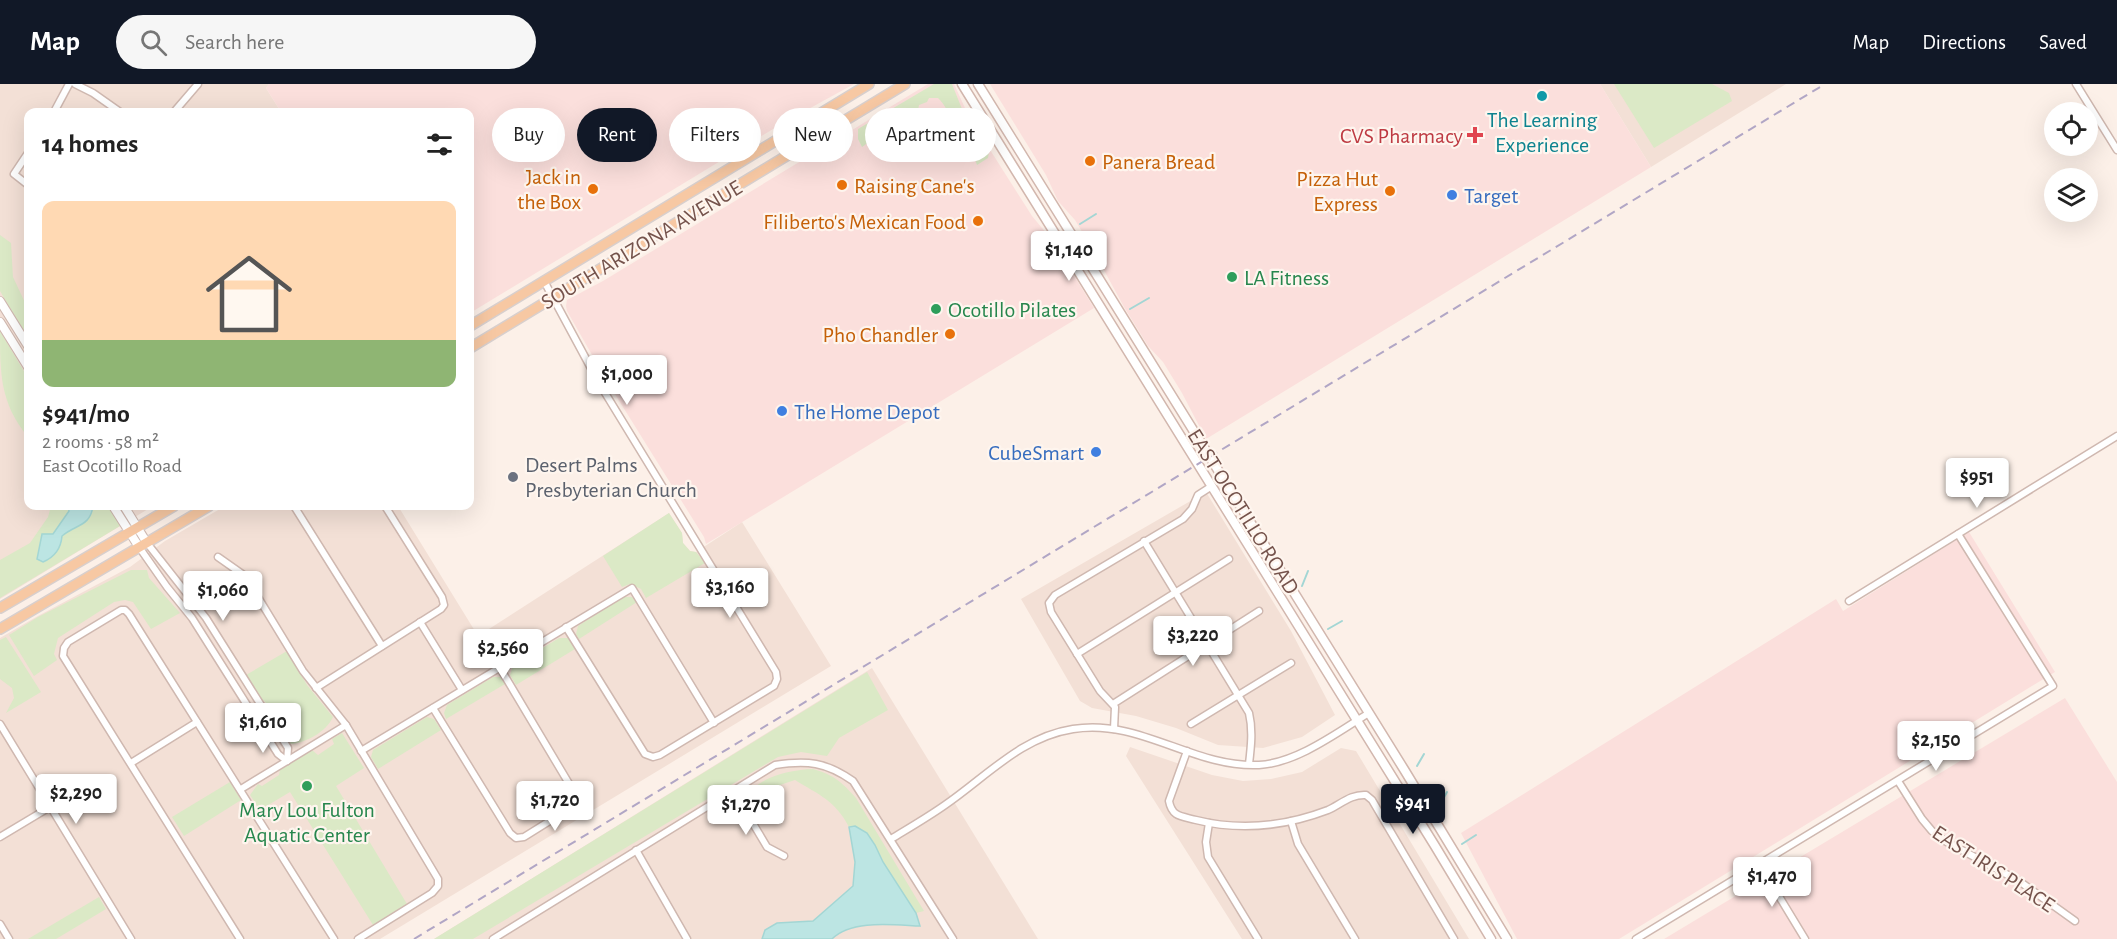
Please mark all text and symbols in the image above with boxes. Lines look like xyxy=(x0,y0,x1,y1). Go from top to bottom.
search box xyxy=(116,15,536,69)
icon: search xyxy=(137,26,170,59)
text: Map xyxy=(30,28,80,56)
text: Search here xyxy=(185,31,284,53)
text: Map xyxy=(1853,32,1889,53)
text: Directions xyxy=(1922,32,2006,53)
text: Saved xyxy=(2039,32,2087,53)
marker: The Learning Experience xyxy=(1535,89,1549,103)
map controls xyxy=(2044,102,2098,222)
button: locate xyxy=(2044,102,2098,156)
chip: Buy xyxy=(492,108,565,162)
chip: Rent xyxy=(577,108,657,162)
chip: Filters xyxy=(669,108,761,162)
chip: New xyxy=(773,108,853,162)
chip: Apartment xyxy=(865,108,996,162)
place label: The Learning Experience xyxy=(1487,109,1598,156)
place label: CVS Pharmacy xyxy=(1340,125,1464,147)
icon: filters xyxy=(423,128,456,161)
marker: CVS Pharmacy xyxy=(1468,128,1482,142)
text: 14 homes xyxy=(42,131,138,157)
place label: Panera Bread xyxy=(1102,151,1215,173)
marker: Panera Bread xyxy=(1083,154,1097,168)
place label: Jack in the Box xyxy=(517,166,581,213)
place label: Pizza Hut Express xyxy=(1296,168,1378,215)
button: layers xyxy=(2044,168,2098,222)
place label: Raising Cane's xyxy=(854,175,975,197)
street label: SOUTH ARIZONA AVENUE xyxy=(537,176,746,314)
marker: Raising Cane's xyxy=(835,178,849,192)
marker: Jack in the Box xyxy=(586,182,600,196)
marker: Pizza Hut Express xyxy=(1383,184,1397,198)
place label: Target xyxy=(1464,185,1518,207)
marker: Target xyxy=(1445,188,1459,202)
place label: Filiberto's Mexican Food xyxy=(763,211,966,233)
marker: Filiberto's Mexican Food xyxy=(971,214,985,228)
pin: $1,140 xyxy=(1020,231,1118,282)
icon: home xyxy=(195,240,303,348)
text: $1,140 xyxy=(1045,240,1093,260)
place label: LA Fitness xyxy=(1244,267,1329,289)
marker: LA Fitness xyxy=(1225,270,1239,284)
place label: Ocotillo Pilates xyxy=(948,299,1076,321)
marker: Ocotillo Pilates xyxy=(929,302,943,316)
place label: Pho Chandler xyxy=(822,324,938,346)
marker: Pho Chandler xyxy=(943,327,957,341)
pin: $1,000 xyxy=(578,355,676,406)
text: $1,000 xyxy=(601,364,653,384)
text: $941/mo xyxy=(42,401,130,427)
place label: The Home Depot xyxy=(794,401,940,423)
marker: The Home Depot xyxy=(775,404,789,418)
street label: EAST OCOTILLO ROAD xyxy=(1183,425,1303,598)
text: 2 rooms · 58 m² xyxy=(42,432,159,452)
place label: CubeSmart xyxy=(988,442,1084,464)
marker: CubeSmart xyxy=(1089,445,1103,459)
place label: Desert Palms Presbyterian Church xyxy=(525,454,697,501)
text: East Ocotillo Road xyxy=(42,456,182,476)
pin: $951 xyxy=(1941,458,2013,509)
text: $951 xyxy=(1960,467,1994,487)
marker: Desert Palms Presbyterian Church xyxy=(506,470,520,484)
pin: $3,160 xyxy=(681,568,779,619)
pin: $1,060 xyxy=(174,571,272,622)
text: $3,160 xyxy=(705,577,755,597)
text: $1,060 xyxy=(197,580,249,600)
pin: $3,220 xyxy=(1144,616,1242,667)
text: $3,220 xyxy=(1167,625,1219,645)
pin: $2,560 xyxy=(454,629,552,680)
text: $2,560 xyxy=(477,638,529,658)
pin: $1,610 xyxy=(214,703,312,754)
text: $1,610 xyxy=(239,712,287,732)
pin: $2,150 xyxy=(1887,721,1985,772)
text: $2,150 xyxy=(1911,730,1961,750)
pin: $2,290 xyxy=(27,774,125,825)
marker: Mary Lou Fulton Aquatic Center xyxy=(300,779,314,793)
pin: $1,720 xyxy=(506,781,604,832)
text: $2,290 xyxy=(50,783,102,803)
pin: $941 xyxy=(1377,784,1449,835)
pin: $1,270 xyxy=(697,785,795,836)
text: $1,720 xyxy=(530,790,580,810)
text: $941 xyxy=(1395,793,1431,813)
text: $1,270 xyxy=(721,794,771,814)
place label: Mary Lou Fulton Aquatic Center xyxy=(239,799,375,846)
street label: EAST IRIS PLACE xyxy=(1928,821,2059,917)
pin: $1,470 xyxy=(1723,857,1821,908)
text: $1,470 xyxy=(1747,866,1797,886)

